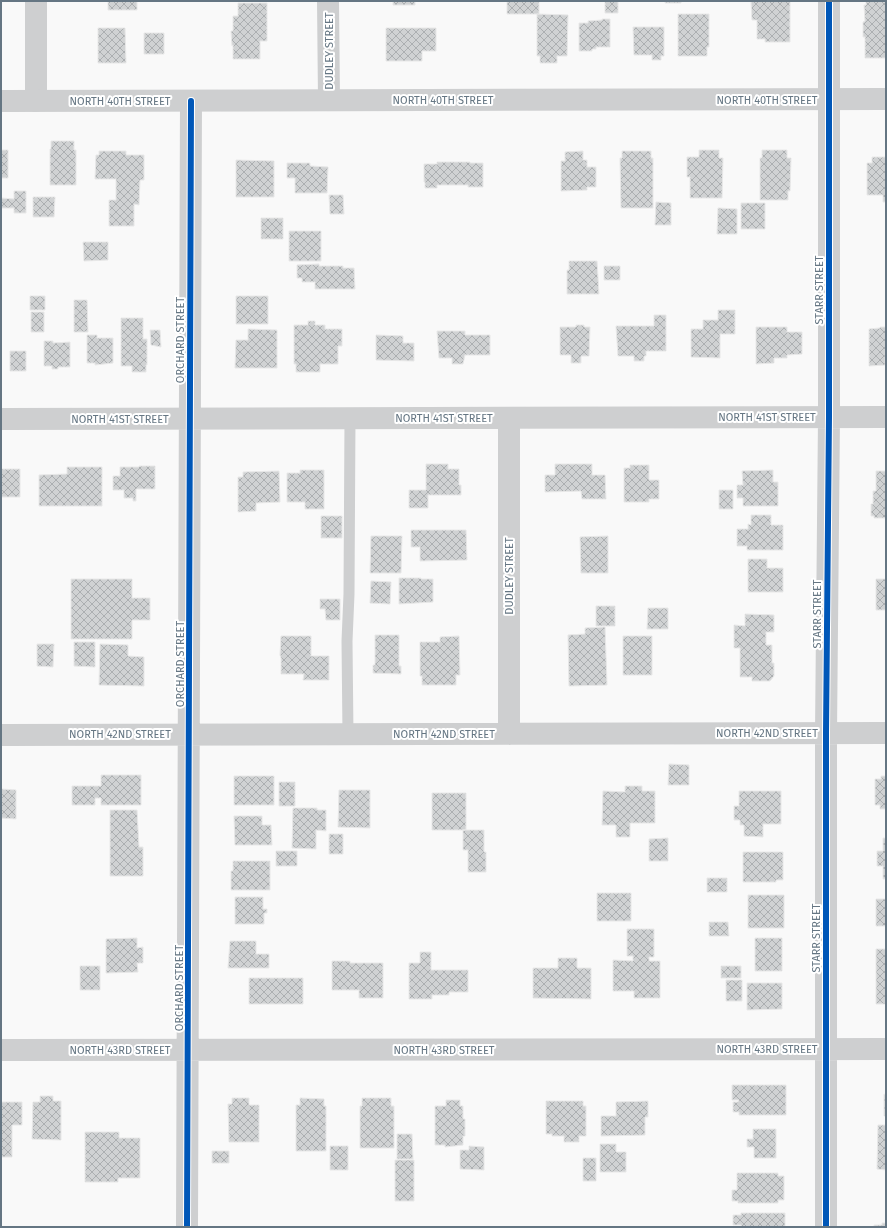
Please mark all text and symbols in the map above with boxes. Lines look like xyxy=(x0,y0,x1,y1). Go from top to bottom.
street label: DUDLEY STREET xyxy=(323,12,336,90)
street label: NORTH 40TH STREET xyxy=(393,94,494,107)
street label: NORTH 40TH STREET xyxy=(717,94,818,107)
street label: NORTH 40TH STREET xyxy=(70,95,171,108)
street label: STARR STREET xyxy=(813,255,826,324)
street label: ORCHARD STREET xyxy=(174,297,187,383)
street label: NORTH 41ST STREET xyxy=(718,411,816,424)
street label: NORTH 41ST STREET xyxy=(395,412,493,425)
street label: NORTH 41ST STREET xyxy=(71,413,169,426)
street label: DUDLEY STREET xyxy=(503,537,516,615)
street label: STARR STREET xyxy=(811,579,824,648)
street label: ORCHARD STREET xyxy=(174,621,187,707)
street label: NORTH 42ND STREET xyxy=(716,727,818,740)
street label: NORTH 42ND STREET xyxy=(69,728,171,741)
street label: NORTH 42ND STREET xyxy=(393,728,495,741)
street label: STARR STREET xyxy=(810,903,823,972)
street label: ORCHARD STREET xyxy=(173,945,186,1031)
street label: NORTH 43RD STREET xyxy=(716,1043,818,1056)
street label: NORTH 43RD STREET xyxy=(69,1044,171,1057)
street label: NORTH 43RD STREET xyxy=(393,1044,495,1057)

